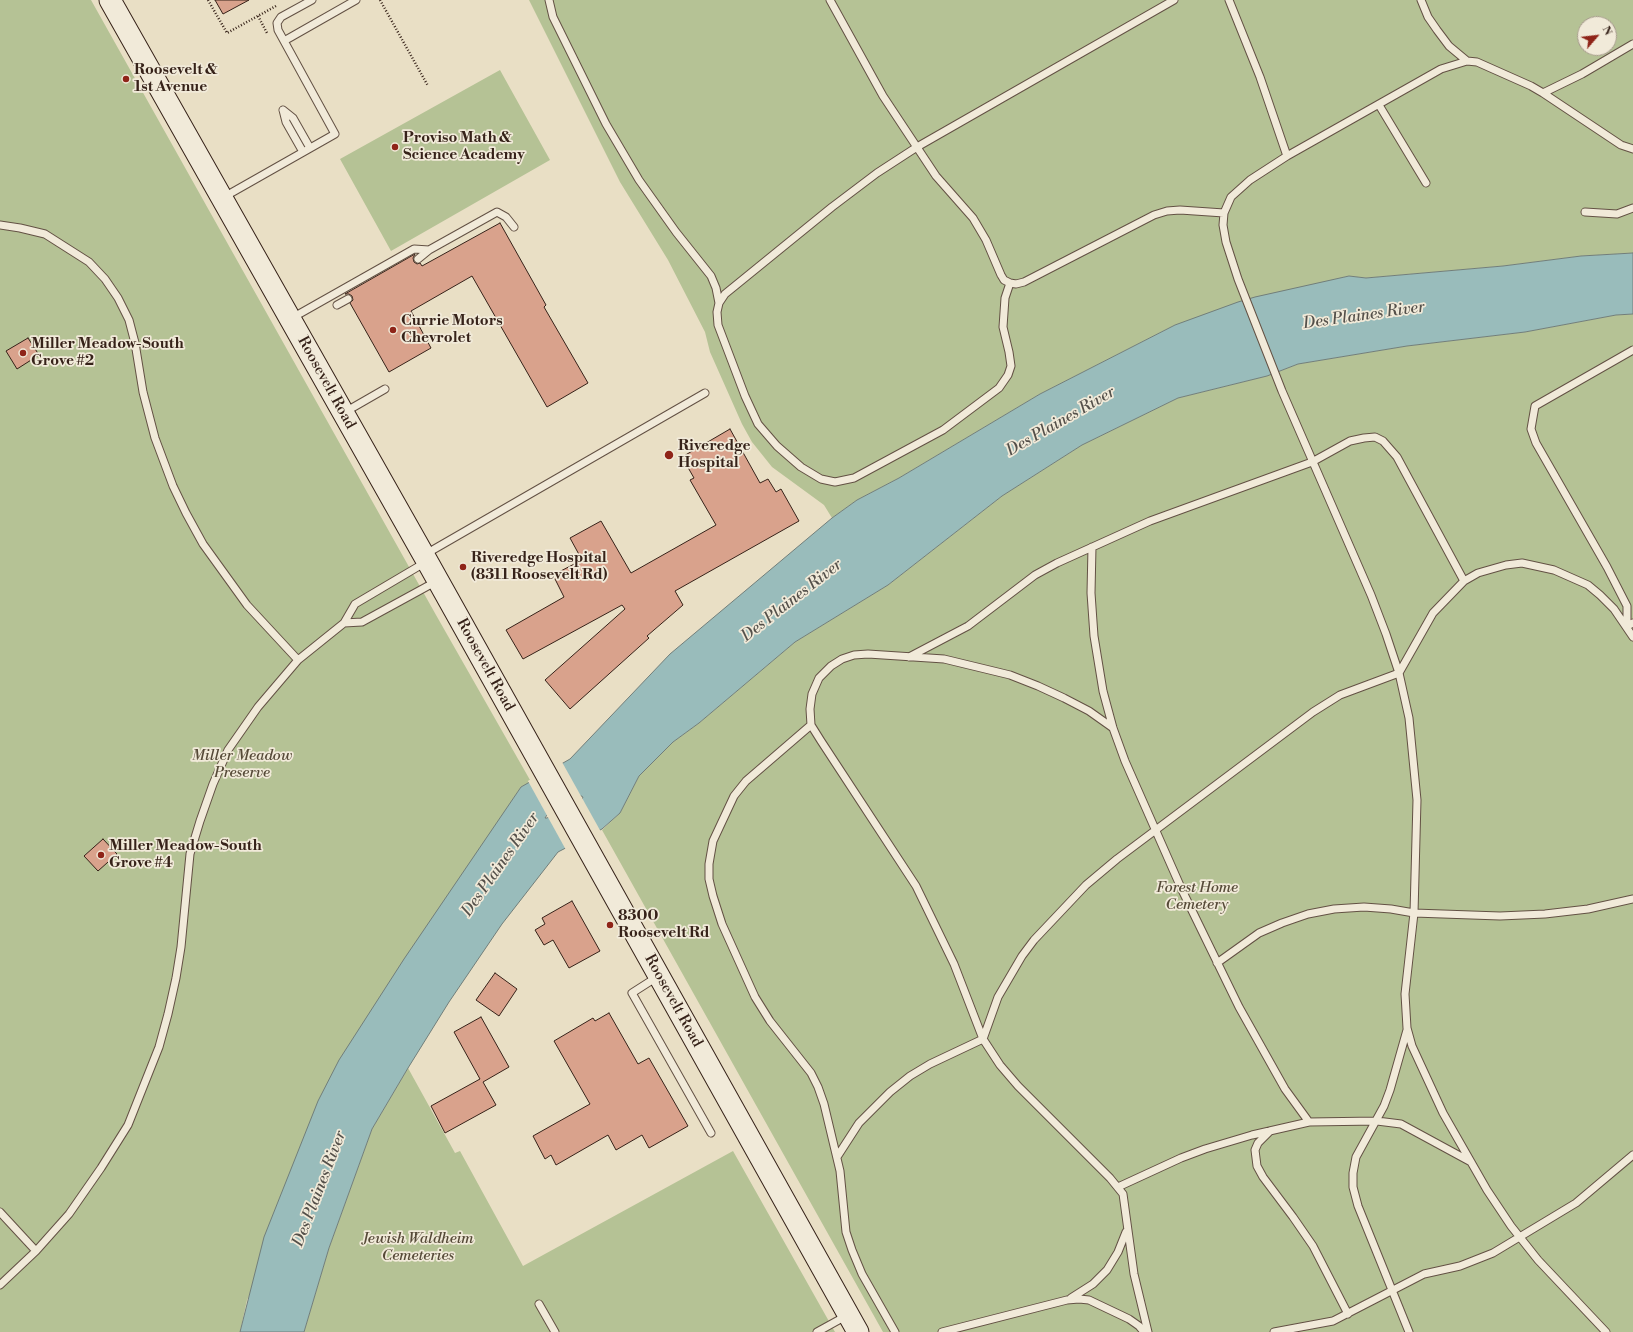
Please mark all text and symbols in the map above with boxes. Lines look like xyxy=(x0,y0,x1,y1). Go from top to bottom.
north arrow xyxy=(1577,16,1617,56)
text: N xyxy=(1598,24,1615,38)
place label: Roosevelt & 1st Avenue xyxy=(134,61,218,96)
marker: Roosevelt & 1st Avenue xyxy=(121,74,131,84)
place label: Proviso Math & Science Academy xyxy=(403,129,525,164)
marker: Proviso Math & Science Academy xyxy=(390,142,400,152)
water label: Des Plaines River xyxy=(1302,298,1426,334)
place label: Currie Motors Chevrolet xyxy=(401,312,503,347)
marker: Currie Motors Chevrolet xyxy=(388,325,398,335)
street label: Roosevelt Road xyxy=(293,333,359,433)
place label: Miller Meadow-South Grove #2 xyxy=(31,335,184,370)
marker: Miller Meadow-South Grove #2 xyxy=(18,348,28,358)
water label: Des Plaines River xyxy=(1003,383,1119,461)
place label: Riveredge Hospital xyxy=(678,437,751,472)
marker: Riveredge Hospital xyxy=(663,449,675,461)
place label: Riveredge Hospital (8311 Roosevelt Rd) xyxy=(471,549,607,584)
water label: Des Plaines River xyxy=(738,556,846,646)
marker: Riveredge Hospital (8311 Roosevelt Rd) xyxy=(458,562,468,572)
street label: Roosevelt Road xyxy=(452,615,518,715)
park label: Miller Meadow Preserve xyxy=(192,747,292,782)
water label: Des Plaines River xyxy=(458,809,544,921)
place label: Miller Meadow-South Grove #4 xyxy=(109,837,262,872)
marker: Miller Meadow-South Grove #4 xyxy=(96,850,106,860)
park label: Forest Home Cemetery xyxy=(1156,879,1238,914)
place label: 8300 Roosevelt Rd xyxy=(618,907,710,942)
marker: 8300 Roosevelt Rd xyxy=(605,920,615,930)
street label: Roosevelt Road xyxy=(640,951,706,1051)
water label: Des Plaines River xyxy=(289,1128,351,1250)
park label: Jewish Waldheim Cemeteries xyxy=(363,1230,473,1265)

